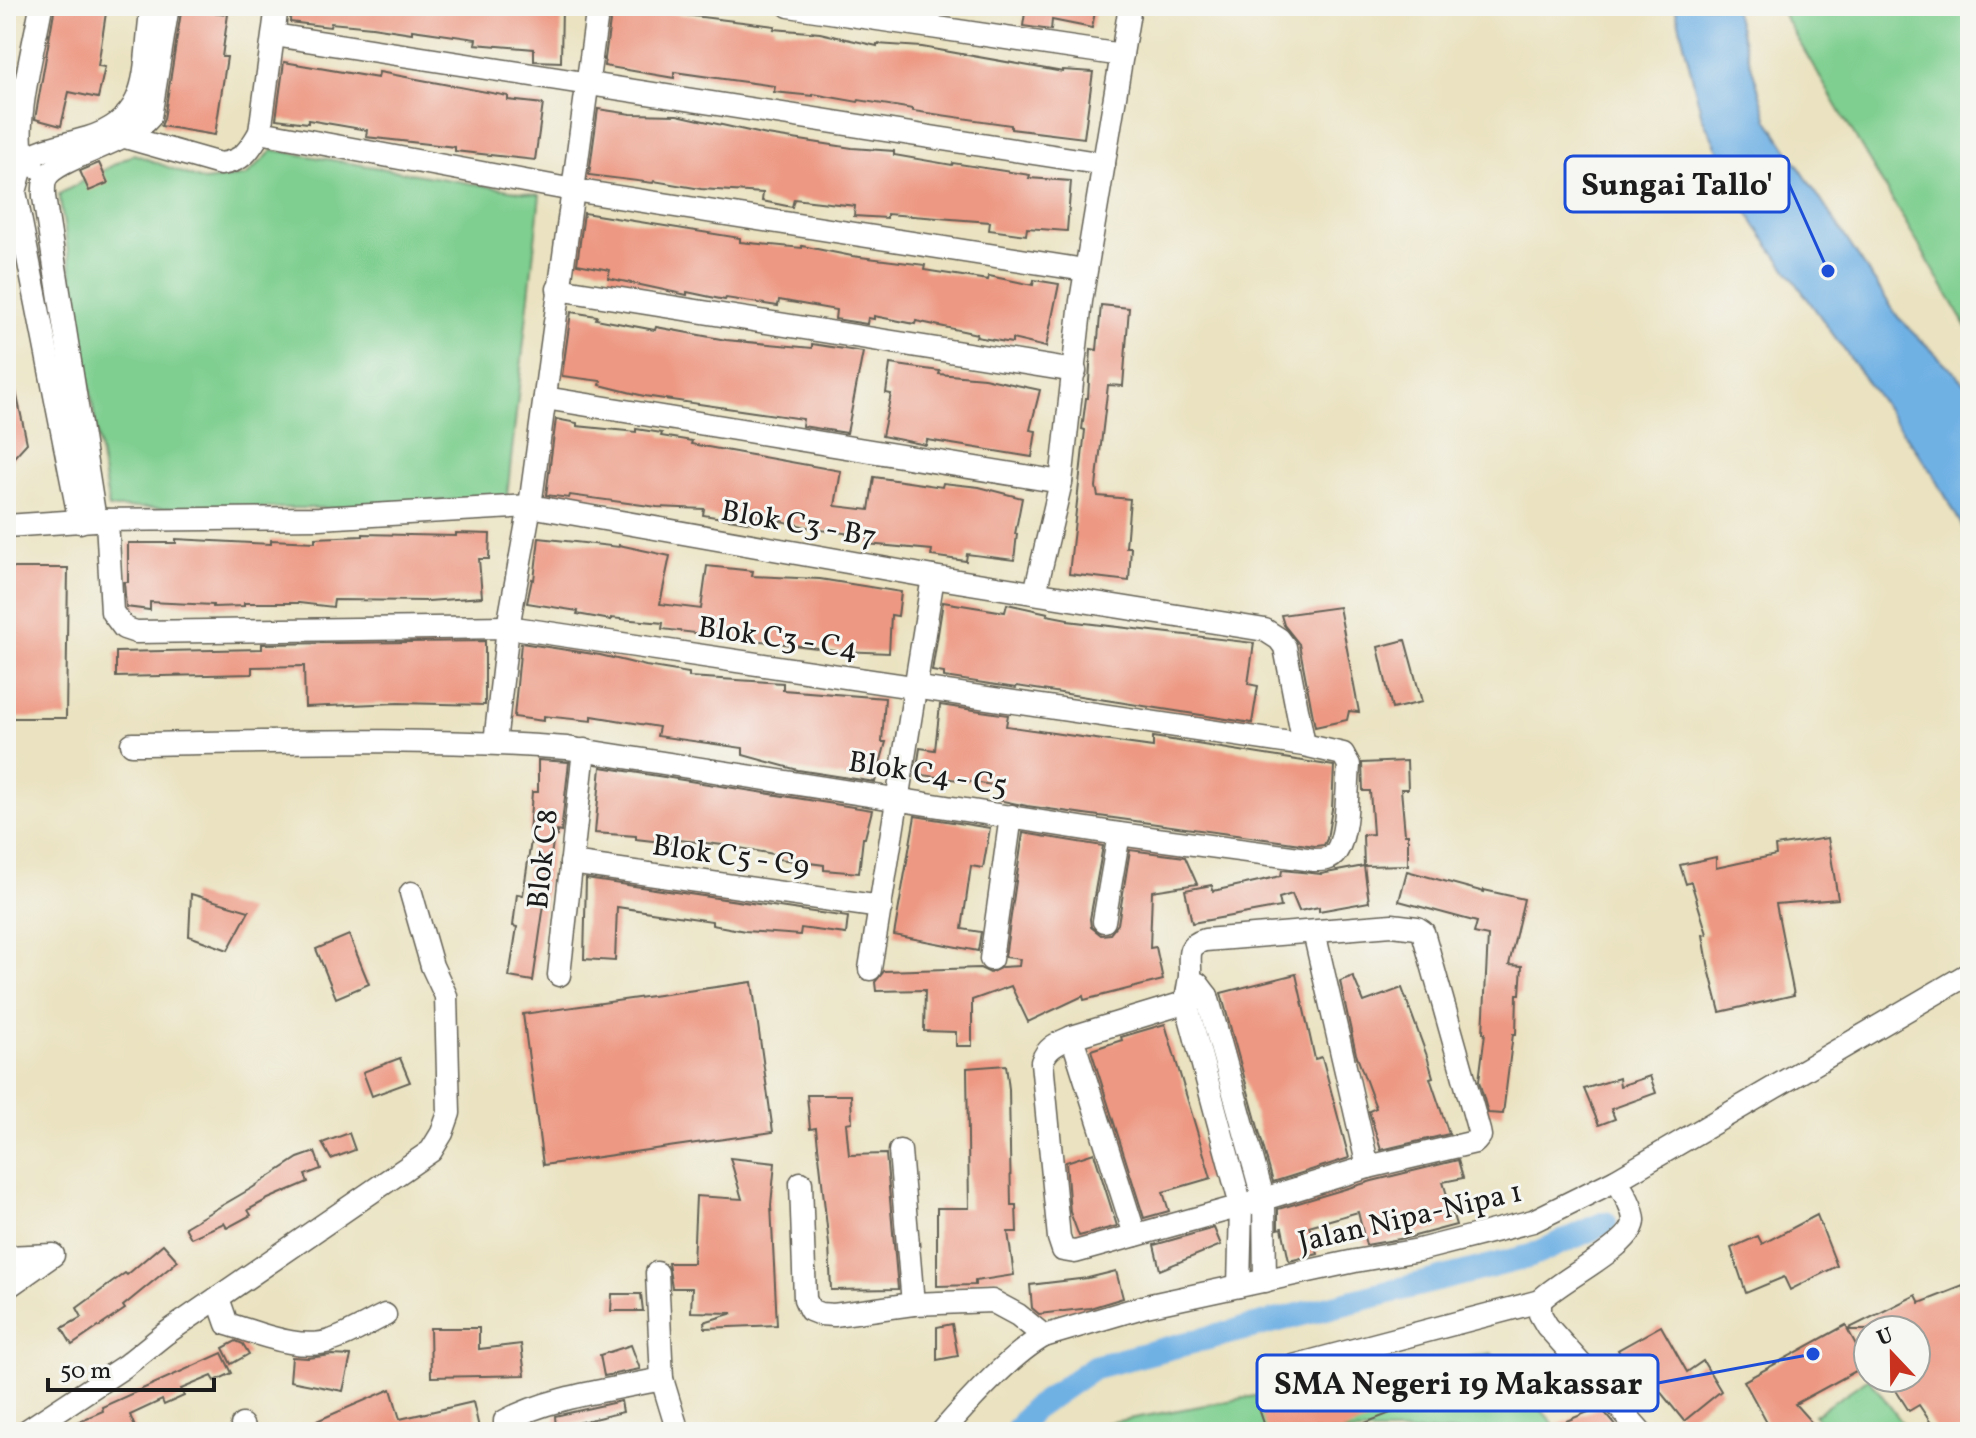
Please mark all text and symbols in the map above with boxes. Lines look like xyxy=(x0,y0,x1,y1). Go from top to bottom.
callout: Sungai Tallo' xyxy=(1565,156,1789,212)
text: Sungai Tallo' xyxy=(1581,165,1773,209)
street label: Blok C3 - B7 xyxy=(718,491,880,559)
street label: Blok C3 - C4 xyxy=(695,607,861,671)
street label: Blok C4 - C5 xyxy=(845,742,1010,808)
street label: Blok C8 xyxy=(518,807,570,911)
street label: Blok C5 - C9 xyxy=(649,825,812,889)
street label: Jalan Nipa-Nipa 1 xyxy=(1294,1172,1527,1264)
north arrow xyxy=(1852,1314,1932,1394)
text: U xyxy=(1873,1321,1898,1355)
scale bar xyxy=(48,1342,214,1392)
text: 50 m xyxy=(60,1355,112,1389)
callout: SMA Negeri 19 Makassar xyxy=(1257,1355,1658,1411)
text: SMA Negeri 19 Makassar xyxy=(1274,1364,1642,1408)

